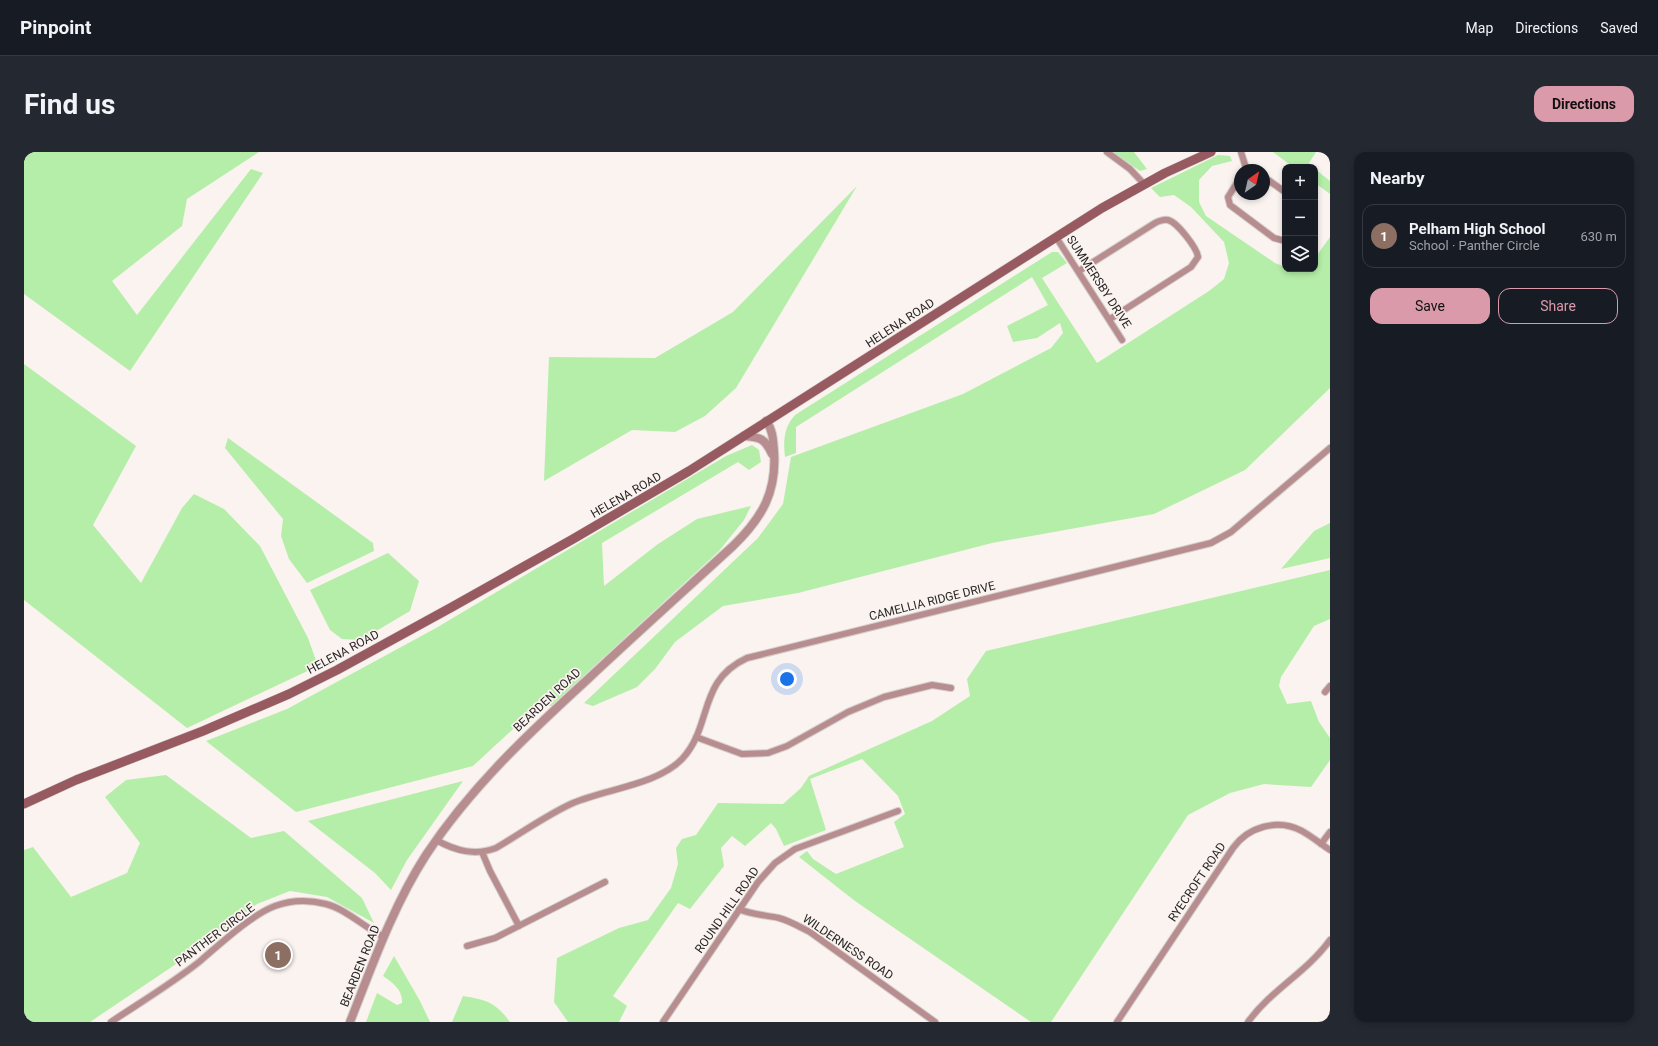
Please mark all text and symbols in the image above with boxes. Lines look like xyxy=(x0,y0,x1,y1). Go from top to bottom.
text: Pinpoint xyxy=(20,16,91,39)
text: Map xyxy=(1466,20,1493,36)
text: Directions xyxy=(1515,20,1578,36)
text: Saved xyxy=(1600,20,1638,36)
button: Directions xyxy=(1534,86,1634,122)
text: Find us xyxy=(24,88,115,121)
north arrow xyxy=(1234,164,1270,200)
map controls xyxy=(1282,164,1318,272)
button: + xyxy=(1282,164,1318,200)
text: Nearby xyxy=(1370,168,1425,188)
button: − xyxy=(1282,200,1318,236)
text: Pelham High School xyxy=(1409,220,1545,238)
text: 1 xyxy=(1380,229,1388,244)
text: 630 m xyxy=(1580,229,1617,244)
street label: SUMMERSBY DRIVE xyxy=(1064,233,1134,331)
button: layers xyxy=(1282,236,1318,272)
text: School · Panther Circle xyxy=(1409,238,1540,253)
button: Save xyxy=(1370,288,1490,324)
button: Share xyxy=(1498,288,1618,324)
street label: HELENA ROAD xyxy=(863,295,937,350)
street label: HELENA ROAD xyxy=(588,469,664,521)
street label: CAMELLIA RIDGE DRIVE xyxy=(867,578,997,623)
street label: HELENA ROAD xyxy=(305,627,381,677)
street label: BEARDEN ROAD xyxy=(510,665,584,735)
your location xyxy=(777,669,797,689)
street label: RYECROFT ROAD xyxy=(1165,840,1229,924)
street label: ROUND HILL ROAD xyxy=(692,864,762,956)
street label: PANTHER CIRCLE xyxy=(173,901,257,969)
street label: WILDERNESS ROAD xyxy=(800,911,896,983)
street label: BEARDEN ROAD xyxy=(337,923,383,1009)
pin: 1 xyxy=(265,940,291,970)

